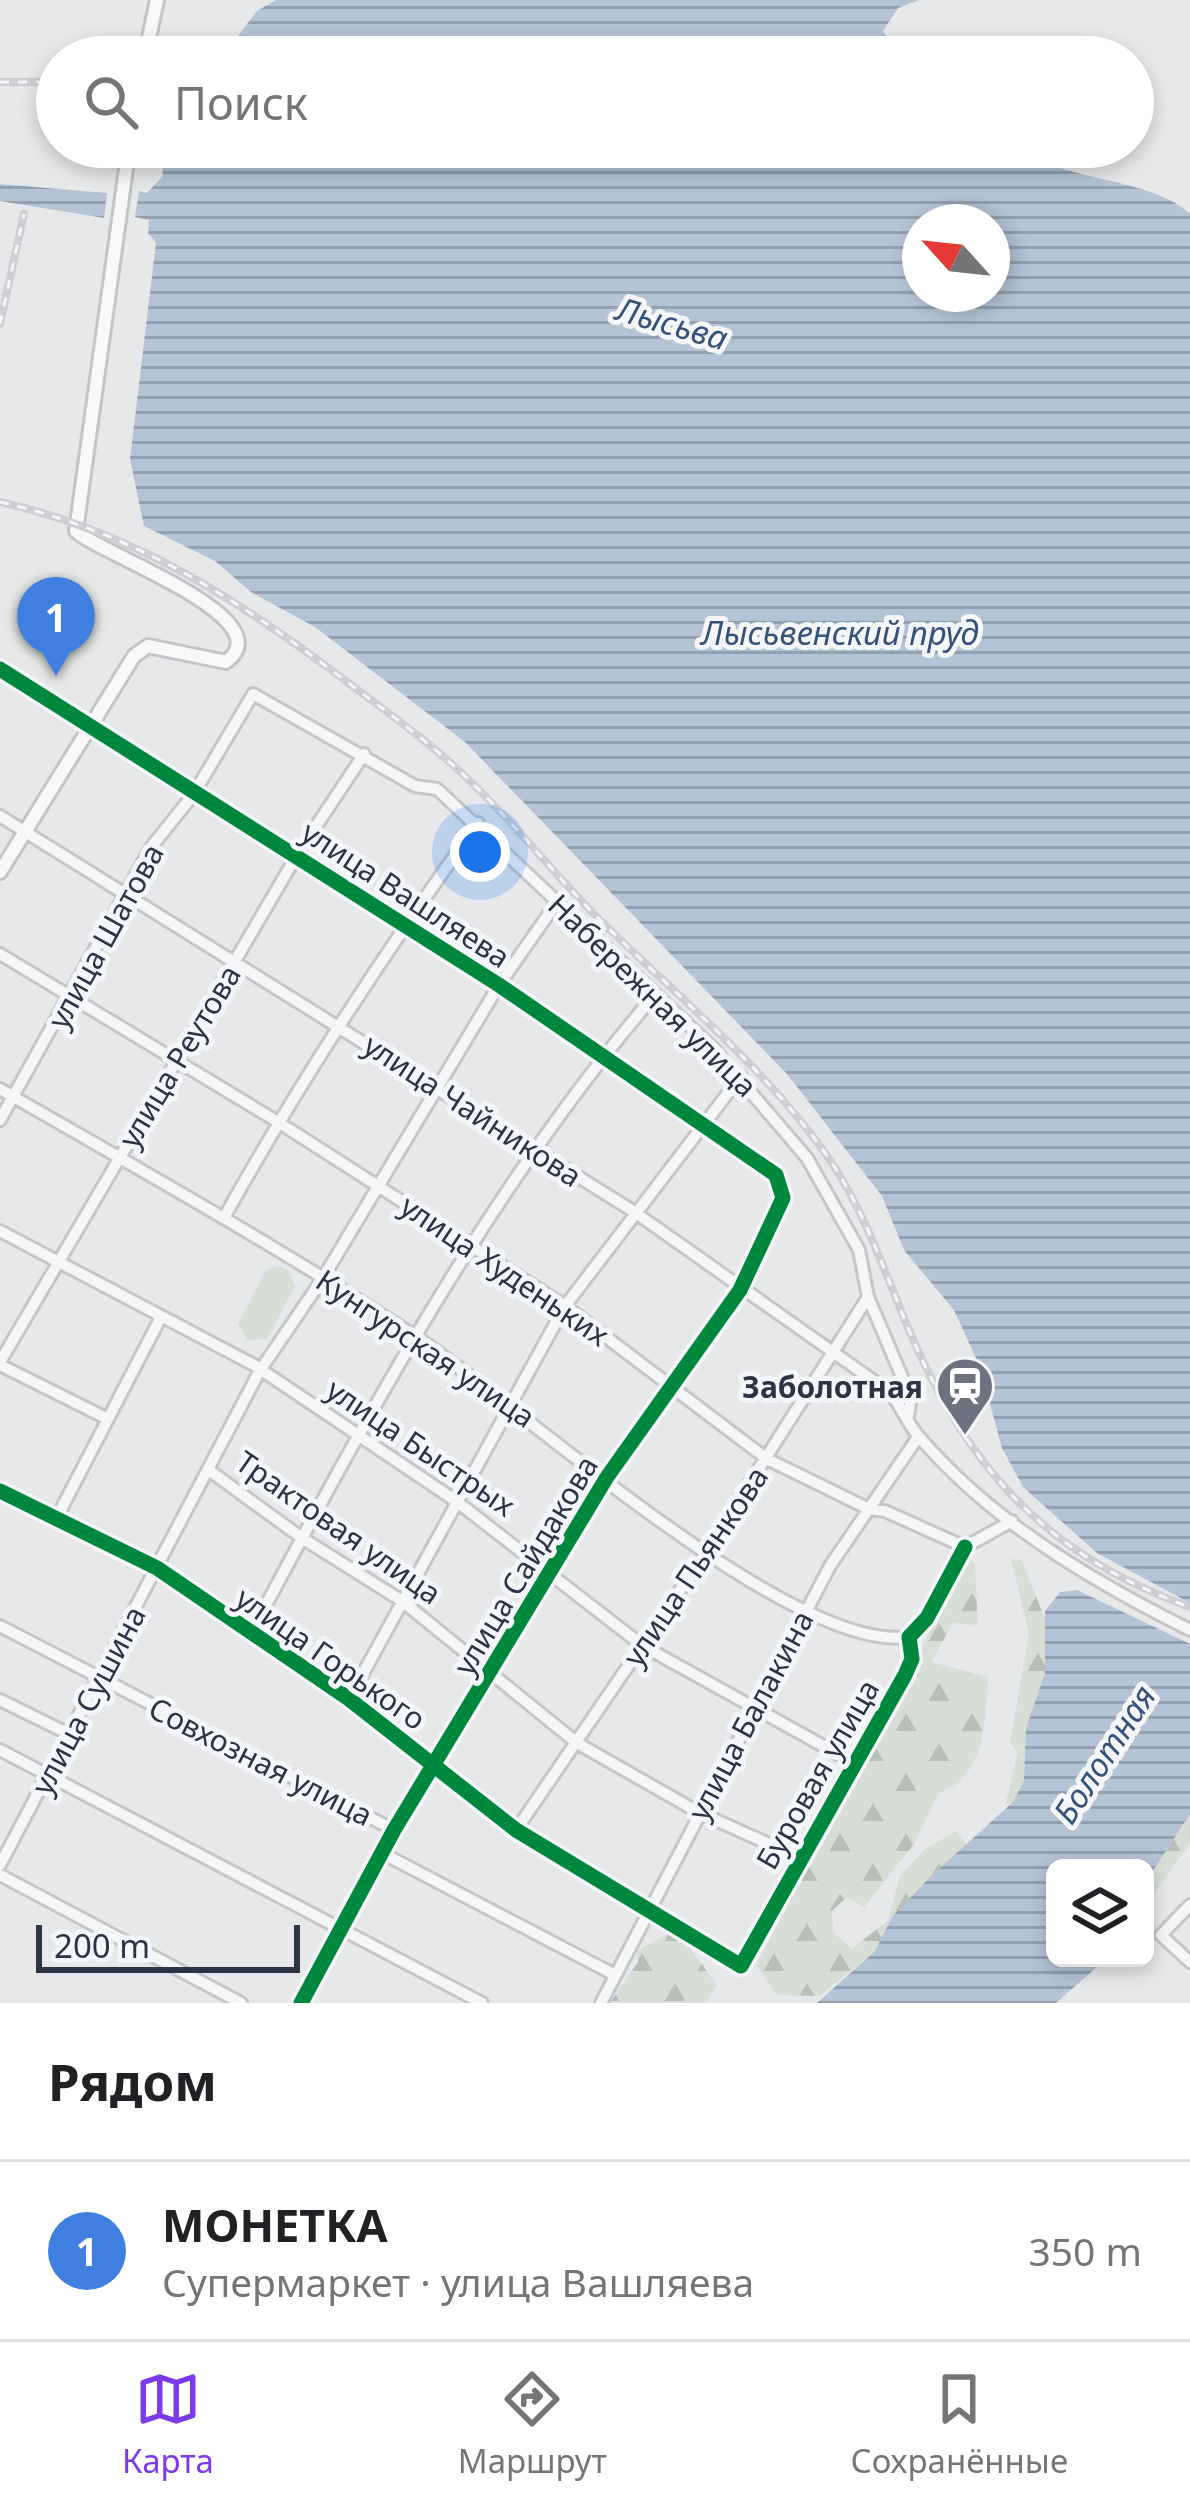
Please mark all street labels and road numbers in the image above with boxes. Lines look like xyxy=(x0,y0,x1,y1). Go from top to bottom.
street label: улица Вашляева xyxy=(294,811,518,977)
street label: улица Шатова xyxy=(37,836,173,1036)
street label: Набережная улица xyxy=(540,885,766,1105)
street label: улица Реутова xyxy=(108,957,250,1155)
street label: улица Чайникова xyxy=(356,1024,590,1196)
street label: улица Худеньких xyxy=(393,1185,618,1355)
street label: Кунгурская улица xyxy=(309,1259,543,1437)
street label: улица Быстрых xyxy=(319,1369,524,1526)
street label: Трактовая улица xyxy=(228,1441,450,1613)
street label: улица Сайдакова xyxy=(443,1448,607,1682)
street label: улица Пьянкова xyxy=(613,1458,777,1674)
street label: улица Горького xyxy=(228,1577,434,1739)
street label: улица Сушина xyxy=(21,1599,155,1801)
street label: улица Балакина xyxy=(677,1603,823,1827)
street label: Буровая улица xyxy=(746,1671,888,1877)
street label: Совхозная улица xyxy=(142,1687,380,1835)

